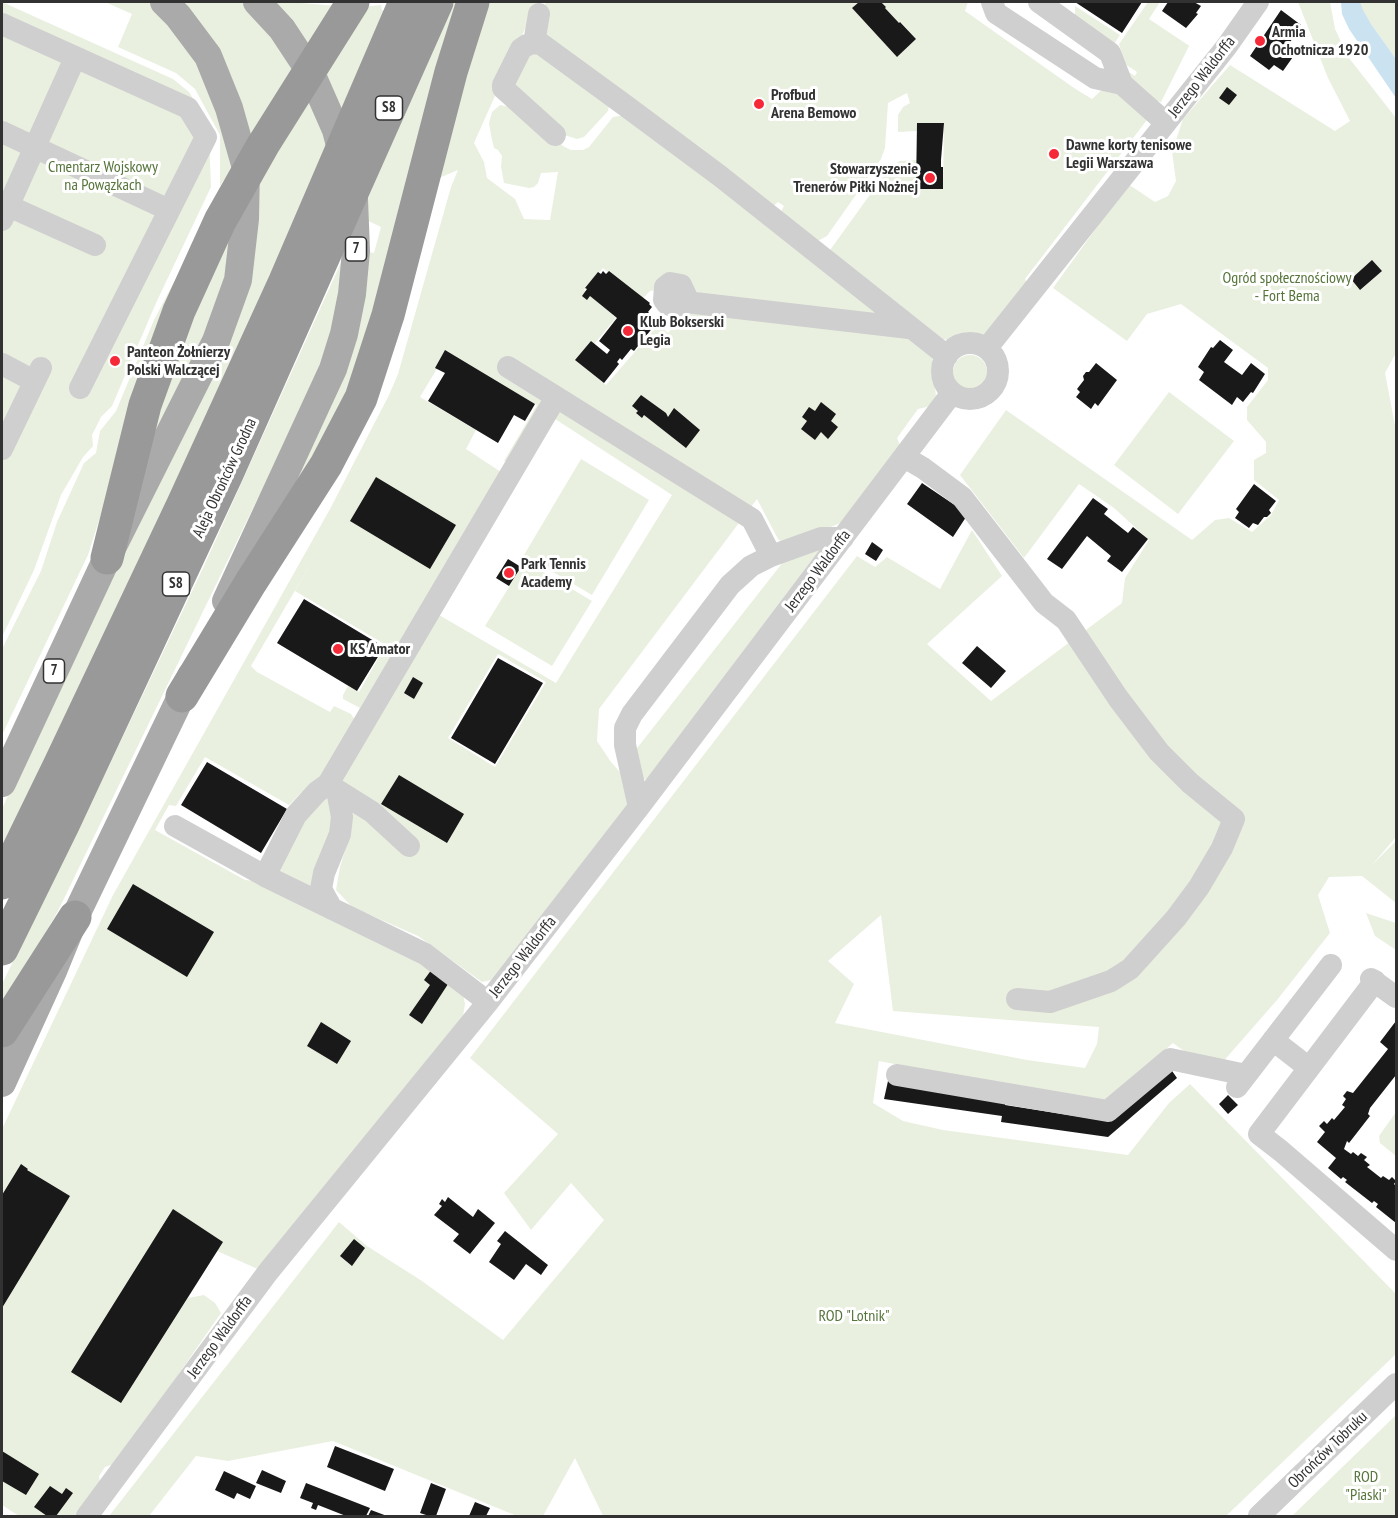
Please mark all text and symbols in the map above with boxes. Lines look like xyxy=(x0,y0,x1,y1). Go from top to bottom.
place label: Armia Ochotnicza 1920 xyxy=(1272,22,1368,60)
street label: Jerzego Waldorffa xyxy=(1164,33,1240,121)
marker: Armia Ochotnicza 1920 xyxy=(1253,34,1267,48)
place label: Profbud Arena Bemowo xyxy=(771,85,856,123)
road number: S8 xyxy=(376,96,402,120)
marker: Profbud Arena Bemowo xyxy=(752,97,766,111)
place label: Dawne korty tenisowe Legii Warszawa xyxy=(1066,135,1192,173)
marker: Dawne korty tenisowe Legii Warszawa xyxy=(1047,147,1061,161)
park label: Cmentarz Wojskowy na Powązkach xyxy=(48,157,158,195)
place label: Stowarzyszenie Trenerów Piłki Nożnej xyxy=(793,159,918,197)
marker: Stowarzyszenie Trenerów Piłki Nożnej xyxy=(923,171,937,185)
road number: 7 xyxy=(346,237,366,261)
park label: Ogród społecznościowy - Fort Bema xyxy=(1223,268,1351,306)
place label: Klub Bokserski Legia xyxy=(640,312,724,350)
marker: Klub Bokserski Legia xyxy=(621,324,635,338)
place label: Panteon Żołnierzy Polski Walczącej xyxy=(127,342,230,380)
marker: Panteon Żołnierzy Polski Walczącej xyxy=(108,354,122,368)
street label: Aleja Obrońców Grodna xyxy=(189,415,261,541)
street label: Jerzego Waldorffa xyxy=(781,526,855,616)
place label: Park Tennis Academy xyxy=(521,554,586,592)
marker: Park Tennis Academy xyxy=(502,566,516,580)
road number: S8 xyxy=(162,572,190,596)
place label: KS Amator xyxy=(350,639,410,659)
marker: KS Amator xyxy=(331,642,345,656)
road number: 7 xyxy=(44,659,64,683)
street label: Jerzego Waldorffa xyxy=(485,913,561,1001)
street label: Jerzego Waldorffa xyxy=(184,1292,256,1382)
park label: ROD "Lotnik" xyxy=(819,1306,889,1326)
street label: Obrońców Tobruku xyxy=(1284,1407,1372,1493)
park label: ROD "Piaski" xyxy=(1345,1467,1387,1505)

